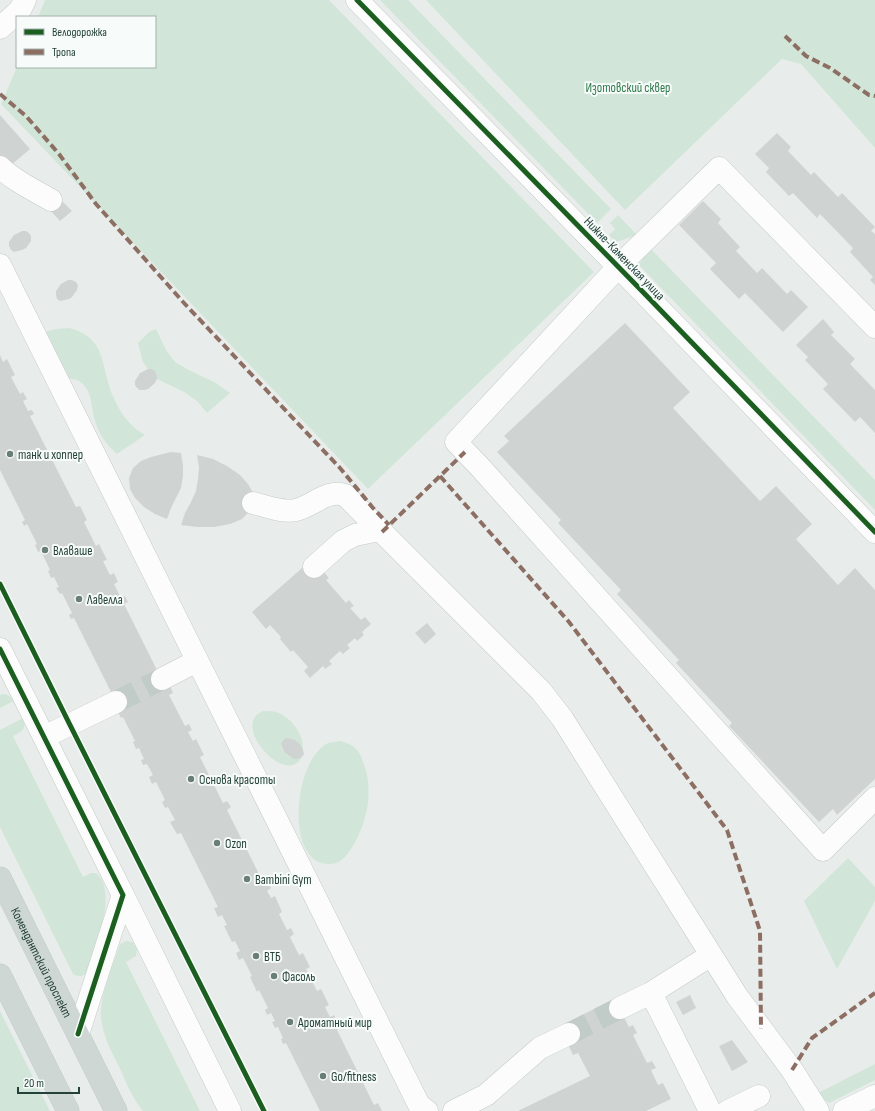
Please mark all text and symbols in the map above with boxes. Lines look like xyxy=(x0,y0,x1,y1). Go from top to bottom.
legend xyxy=(16,16,156,68)
text: Велодорожка xyxy=(52,25,107,40)
text: Тропа xyxy=(52,45,76,60)
park label: Изотовский сквер xyxy=(585,80,671,96)
street label: Нижне-Каменская улица xyxy=(580,214,668,304)
place label: танк и хоппер xyxy=(18,447,83,463)
marker: танк и хоппер xyxy=(5,449,15,459)
place label: Влаваше xyxy=(53,543,92,559)
marker: Влаваше xyxy=(40,545,50,555)
place label: Лавелла xyxy=(86,592,123,608)
marker: Лавелла xyxy=(74,594,84,604)
place label: Основа красоты xyxy=(199,772,275,788)
marker: Основа красоты xyxy=(186,774,196,784)
place label: Ozon xyxy=(225,836,247,852)
marker: Ozon xyxy=(212,838,222,848)
place label: Bambini Gym xyxy=(255,872,312,888)
marker: Bambini Gym xyxy=(242,874,252,884)
street label: Комендантский проспект xyxy=(7,905,75,1020)
place label: ВТБ xyxy=(264,949,281,965)
marker: ВТБ xyxy=(251,951,261,961)
place label: Фасоль xyxy=(282,969,315,985)
marker: Фасоль xyxy=(269,971,279,981)
place label: Ароматный мир xyxy=(297,1015,372,1031)
marker: Ароматный мир xyxy=(285,1017,295,1027)
scale bar xyxy=(18,1069,79,1095)
place label: Go/fitness xyxy=(331,1069,377,1085)
marker: Go/fitness xyxy=(318,1071,328,1081)
text: 20 m xyxy=(24,1076,44,1091)

